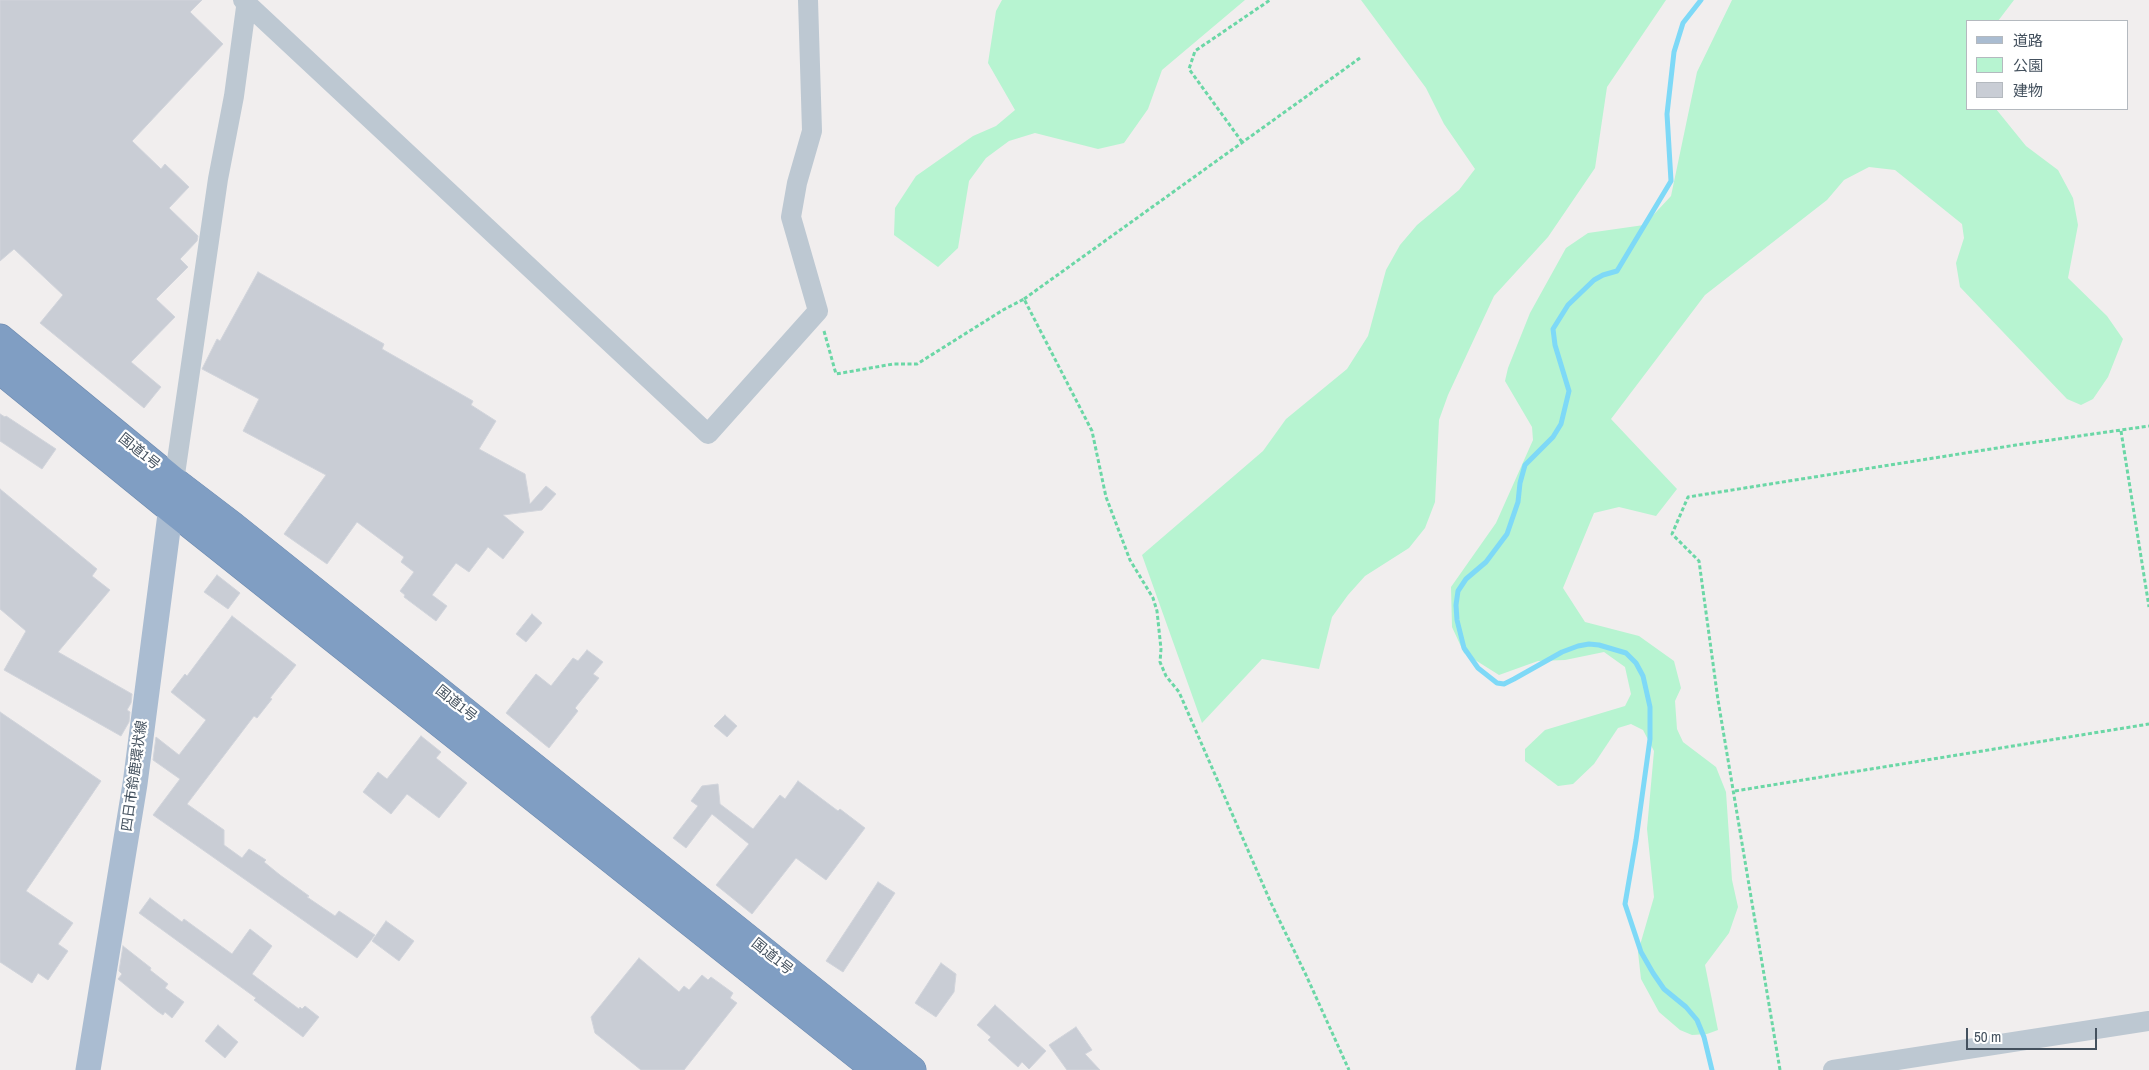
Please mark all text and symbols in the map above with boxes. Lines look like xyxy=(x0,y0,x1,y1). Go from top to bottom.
legend xyxy=(1966,20,2129,110)
text: 道路 xyxy=(2013,30,2043,51)
text: 公園 xyxy=(2013,55,2043,76)
text: 建物 xyxy=(2013,80,2043,101)
street label: 国道1号 xyxy=(115,430,163,474)
street label: 国道1号 xyxy=(432,682,480,726)
street label: 四日市鈴鹿環状線 xyxy=(119,719,151,833)
street label: 国道1号 xyxy=(748,935,796,979)
scale bar xyxy=(1969,1018,2100,1050)
text: 50 m xyxy=(1974,1026,2001,1047)

